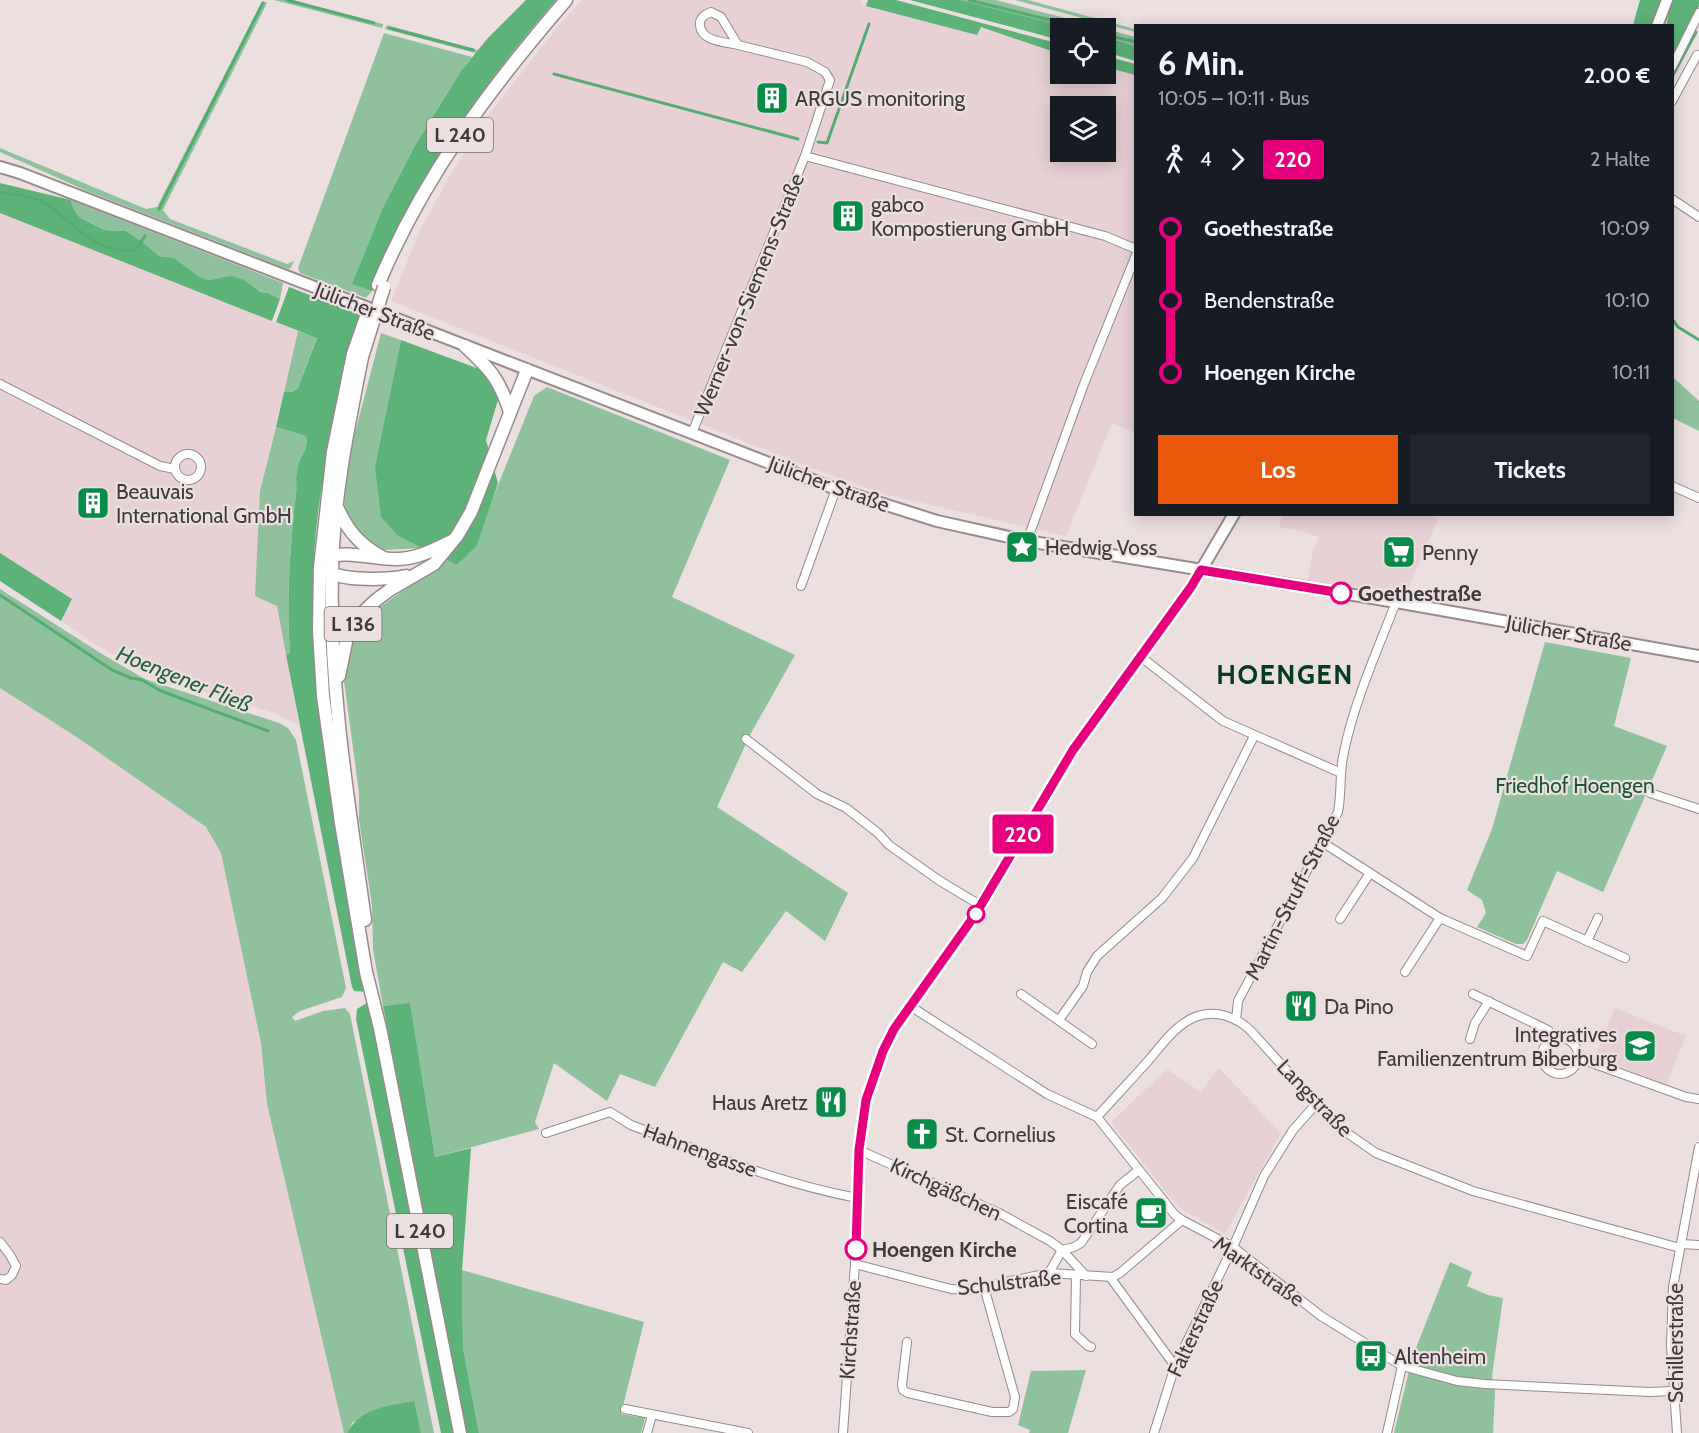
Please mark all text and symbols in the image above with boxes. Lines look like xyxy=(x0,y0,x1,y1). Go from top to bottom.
map controls xyxy=(1050,18,1116,162)
button: locate xyxy=(1050,18,1116,84)
text: 6 Min. xyxy=(1158,43,1245,83)
text: 2.00 € xyxy=(1584,62,1650,89)
building icon: ARGUS monitoring xyxy=(754,80,790,116)
place label: ARGUS monitoring xyxy=(795,86,965,111)
text: 10:05 – 10:11 · Bus xyxy=(1158,86,1309,110)
button: layers xyxy=(1050,96,1116,162)
road number: L 240 xyxy=(427,118,493,152)
icon: walk xyxy=(1158,143,1191,176)
icon: forward xyxy=(1221,143,1254,176)
text: 4 xyxy=(1200,147,1212,171)
text: 220 xyxy=(1275,147,1312,172)
text: 2 Halte xyxy=(1590,147,1650,171)
street label: Werner-von-Siemens-Straße xyxy=(689,170,809,420)
place label: gabco Kompostierung GmbH xyxy=(871,192,1069,241)
building icon: gabco Kompostierung GmbH xyxy=(830,198,866,234)
text: Goethestraße xyxy=(1204,215,1333,242)
text: 10:09 xyxy=(1600,216,1650,240)
street label: Jülicher Straße xyxy=(310,276,439,345)
text: Bendenstraße xyxy=(1204,287,1334,314)
text: 10:10 xyxy=(1605,288,1650,312)
text: Hoengen Kirche xyxy=(1204,359,1355,386)
text: 10:11 xyxy=(1612,360,1650,384)
button: Los xyxy=(1158,435,1398,504)
button: Tickets xyxy=(1410,435,1650,504)
street label: Jülicher Straße xyxy=(764,450,893,518)
place label: Beauvais International GmbH xyxy=(116,479,292,528)
building icon: Beauvais International GmbH xyxy=(75,485,111,521)
place icon: Hedwig Voss xyxy=(1004,529,1040,565)
supermarket icon: Penny xyxy=(1381,534,1417,570)
place label: Hedwig Voss xyxy=(1045,535,1158,560)
place label: Penny xyxy=(1422,540,1479,565)
place label: Goethestraße xyxy=(1358,581,1482,606)
marker: Goethestraße xyxy=(1330,582,1352,604)
road number: L 136 xyxy=(324,607,382,641)
street label: Jülicher Straße xyxy=(1503,609,1634,656)
water label: Hoengener Fließ xyxy=(113,640,255,718)
district label: HOENGEN xyxy=(1216,658,1354,691)
park label: Friedhof Hoengen xyxy=(1495,773,1655,798)
street label: Martin-Struff-Straße xyxy=(1239,810,1345,984)
line badge: 220 xyxy=(988,814,1058,854)
text: 220 xyxy=(1004,822,1042,847)
unlabelled marker xyxy=(967,905,985,923)
restaurant icon: Da Pino xyxy=(1283,988,1319,1024)
place label: Da Pino xyxy=(1324,994,1394,1019)
place label: Integratives Familienzentrum Biberburg xyxy=(1377,1022,1618,1071)
school or university icon: Integratives Familienzentrum Biberburg xyxy=(1622,1028,1658,1064)
street label: Langstraße xyxy=(1272,1054,1358,1142)
restaurant icon: Haus Aretz xyxy=(813,1084,849,1120)
place label: Haus Aretz xyxy=(712,1090,808,1115)
church icon: St. Cornelius xyxy=(904,1116,940,1152)
street label: Hahnengasse xyxy=(640,1118,760,1182)
place label: St. Cornelius xyxy=(945,1122,1056,1147)
street label: Kirchgäßchen xyxy=(886,1152,1006,1226)
place label: Eiscafé Cortina xyxy=(1064,1189,1128,1238)
cafe icon: Eiscafé Cortina xyxy=(1133,1195,1169,1231)
road number: L 240 xyxy=(387,1214,453,1248)
street label: Marktstraße xyxy=(1209,1231,1309,1312)
place label: Hoengen Kirche xyxy=(872,1237,1017,1262)
marker: Hoengen Kirche xyxy=(845,1238,867,1260)
street label: Schulstraße xyxy=(956,1264,1062,1300)
street label: Falterstraße xyxy=(1162,1275,1228,1381)
street label: Kirchstraße xyxy=(834,1279,866,1380)
street label: Schillerstraße xyxy=(1663,1283,1688,1403)
bus stop icon: Altenheim xyxy=(1353,1338,1389,1374)
place label: Altenheim xyxy=(1394,1344,1486,1369)

